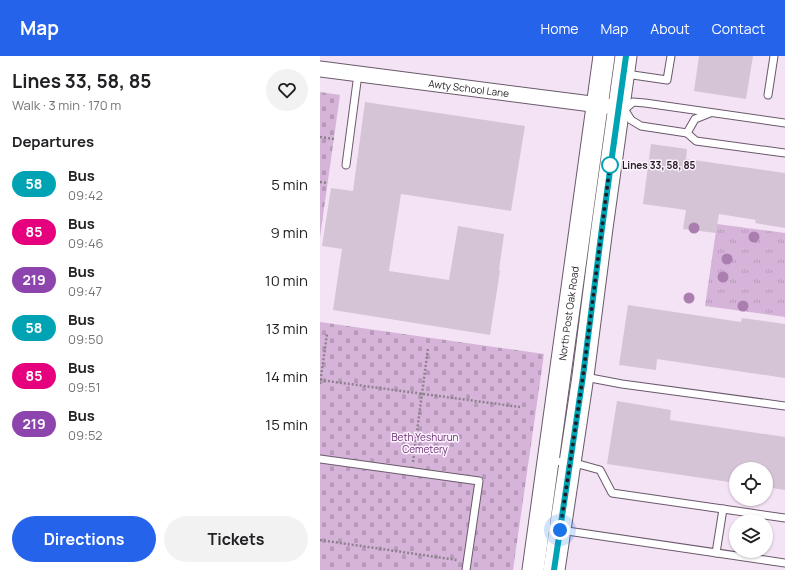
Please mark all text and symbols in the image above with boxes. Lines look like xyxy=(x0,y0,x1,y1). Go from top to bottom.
text: Map xyxy=(20,15,59,41)
text: Home xyxy=(541,19,578,38)
text: Map xyxy=(600,19,628,38)
text: About xyxy=(650,19,690,38)
text: Contact xyxy=(712,19,765,38)
text: Lines 33, 58, 85 xyxy=(12,68,152,94)
button: heart xyxy=(266,69,308,111)
street label: Awty School Lane xyxy=(428,76,510,100)
text: Walk · 3 min · 170 m xyxy=(12,96,121,114)
text: Departures xyxy=(12,131,94,152)
marker: Lines 33, 58, 85 xyxy=(601,156,619,174)
place label: Lines 33, 58, 85 xyxy=(622,158,696,172)
text: Bus xyxy=(68,165,95,186)
text: 58 xyxy=(26,174,42,193)
text: 5 min xyxy=(271,174,308,195)
text: 09:42 xyxy=(68,186,103,204)
text: Bus xyxy=(68,213,95,234)
text: 85 xyxy=(26,222,42,241)
text: 9 min xyxy=(271,222,308,243)
text: 09:46 xyxy=(68,234,104,252)
text: Bus xyxy=(68,261,95,282)
street label: North Post Oak Road xyxy=(555,265,582,361)
text: 219 xyxy=(22,270,46,289)
text: 10 min xyxy=(265,270,308,291)
text: 09:47 xyxy=(68,282,102,300)
text: Bus xyxy=(68,309,95,330)
text: 58 xyxy=(26,318,42,337)
text: 13 min xyxy=(266,318,308,339)
text: 09:50 xyxy=(68,330,103,348)
text: Bus xyxy=(68,357,95,378)
text: 85 xyxy=(26,366,42,385)
text: 14 min xyxy=(265,366,308,387)
text: 09:51 xyxy=(68,378,100,396)
text: Bus xyxy=(68,405,95,426)
text: 219 xyxy=(22,414,46,433)
text: 15 min xyxy=(265,414,308,435)
text: 09:52 xyxy=(68,426,102,444)
park label: Beth Yeshurun Cemetery xyxy=(391,430,459,456)
map controls xyxy=(729,462,773,558)
button: locate xyxy=(729,462,773,506)
button: layers xyxy=(729,514,773,558)
button: Directions xyxy=(12,516,156,562)
button: Tickets xyxy=(164,516,308,562)
your location xyxy=(550,520,570,540)

